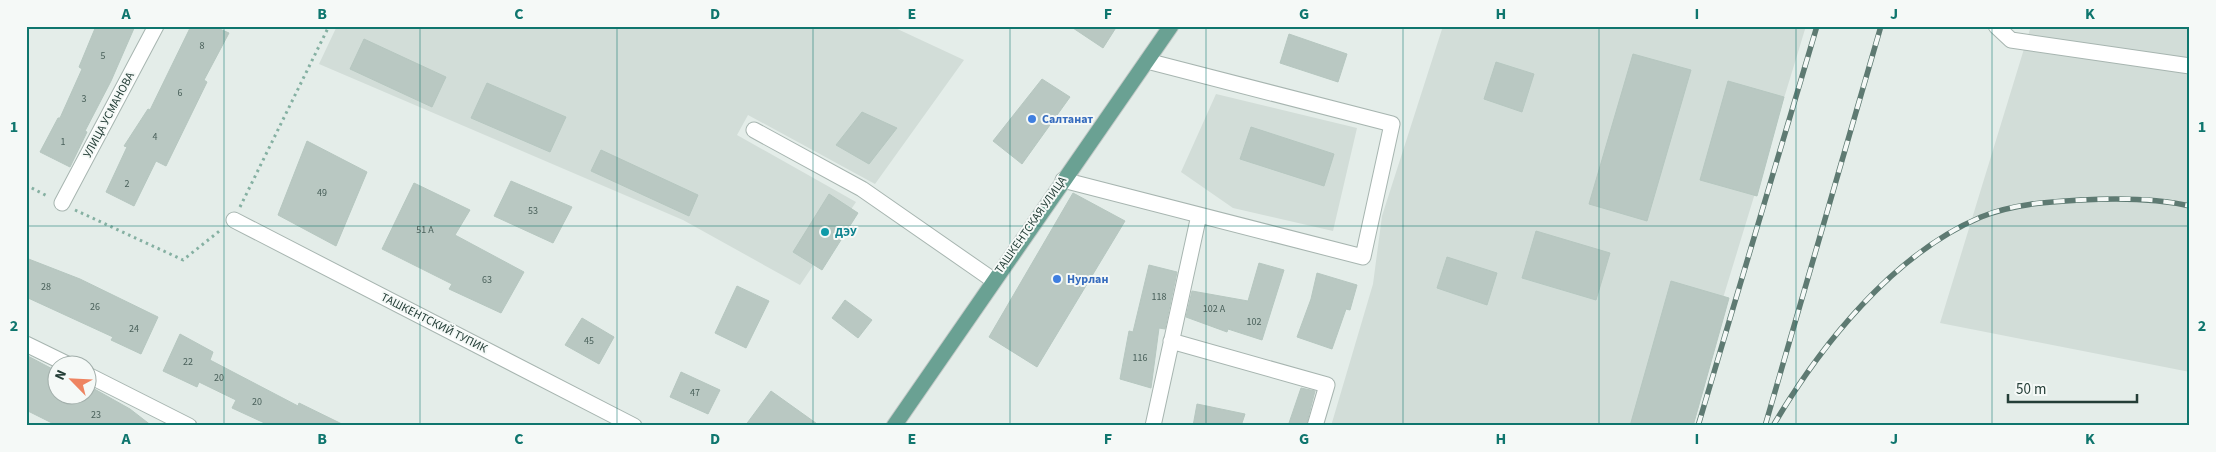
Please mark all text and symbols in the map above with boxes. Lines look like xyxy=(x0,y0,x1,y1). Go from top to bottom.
text: A xyxy=(120,3,131,25)
text: B xyxy=(317,3,327,25)
text: C xyxy=(514,3,524,25)
text: D xyxy=(710,3,720,25)
text: E xyxy=(908,3,916,25)
text: F xyxy=(1104,3,1112,25)
text: G xyxy=(1299,3,1309,25)
text: H xyxy=(1496,3,1506,25)
text: I xyxy=(1695,3,1699,25)
text: J xyxy=(1890,3,1898,25)
text: K xyxy=(2085,3,2095,25)
house number: 8 xyxy=(200,39,205,53)
house number: 5 xyxy=(101,49,106,63)
street label: УЛИЦА УСМАНОВА xyxy=(79,69,139,161)
house number: 6 xyxy=(178,86,183,100)
house number: 3 xyxy=(82,92,87,106)
place label: Салтанат xyxy=(1042,111,1093,128)
marker: Салтанат xyxy=(1026,113,1038,125)
text: 1 xyxy=(10,116,18,138)
text: 1 xyxy=(2198,116,2206,138)
house number: 4 xyxy=(153,130,158,144)
house number: 1 xyxy=(61,135,66,149)
street label: ТАШКЕНТСКАЯ УЛИЦА xyxy=(991,173,1071,277)
house number: 2 xyxy=(125,177,130,191)
house number: 49 xyxy=(317,186,327,200)
house number: 53 xyxy=(528,204,538,218)
house number: 51 А xyxy=(416,223,434,237)
place label: ДЭУ xyxy=(835,224,857,241)
marker: ДЭУ xyxy=(819,226,831,238)
place label: Нурлан xyxy=(1067,271,1108,288)
house number: 63 xyxy=(482,273,492,287)
marker: Нурлан xyxy=(1051,273,1063,285)
house number: 28 xyxy=(41,280,51,294)
street label: ТАШКЕНТСКИЙ ТУПИК xyxy=(378,289,490,357)
house number: 118 xyxy=(1152,290,1166,304)
house number: 26 xyxy=(90,300,100,314)
house number: 102 А xyxy=(1203,302,1226,316)
text: 2 xyxy=(10,315,18,337)
house number: 102 xyxy=(1247,315,1261,329)
text: 2 xyxy=(2198,315,2206,337)
house number: 24 xyxy=(129,322,139,336)
house number: 45 xyxy=(584,334,594,348)
house number: 116 xyxy=(1133,351,1147,365)
north arrow xyxy=(48,354,98,404)
house number: 22 xyxy=(183,355,193,369)
text: N xyxy=(50,367,72,383)
house number: 20 xyxy=(214,371,224,385)
scale bar xyxy=(2008,372,2137,404)
text: 50 m xyxy=(2016,379,2046,400)
house number: 47 xyxy=(690,386,700,400)
house number: 20 xyxy=(252,395,262,409)
house number: 23 xyxy=(91,408,101,422)
text: A xyxy=(120,428,131,450)
text: B xyxy=(317,428,327,450)
text: C xyxy=(514,428,524,450)
text: D xyxy=(710,428,720,450)
text: E xyxy=(908,428,916,450)
text: F xyxy=(1104,428,1112,450)
text: G xyxy=(1299,428,1309,450)
text: H xyxy=(1496,428,1506,450)
text: I xyxy=(1695,428,1699,450)
text: J xyxy=(1890,428,1898,450)
text: K xyxy=(2085,428,2095,450)

